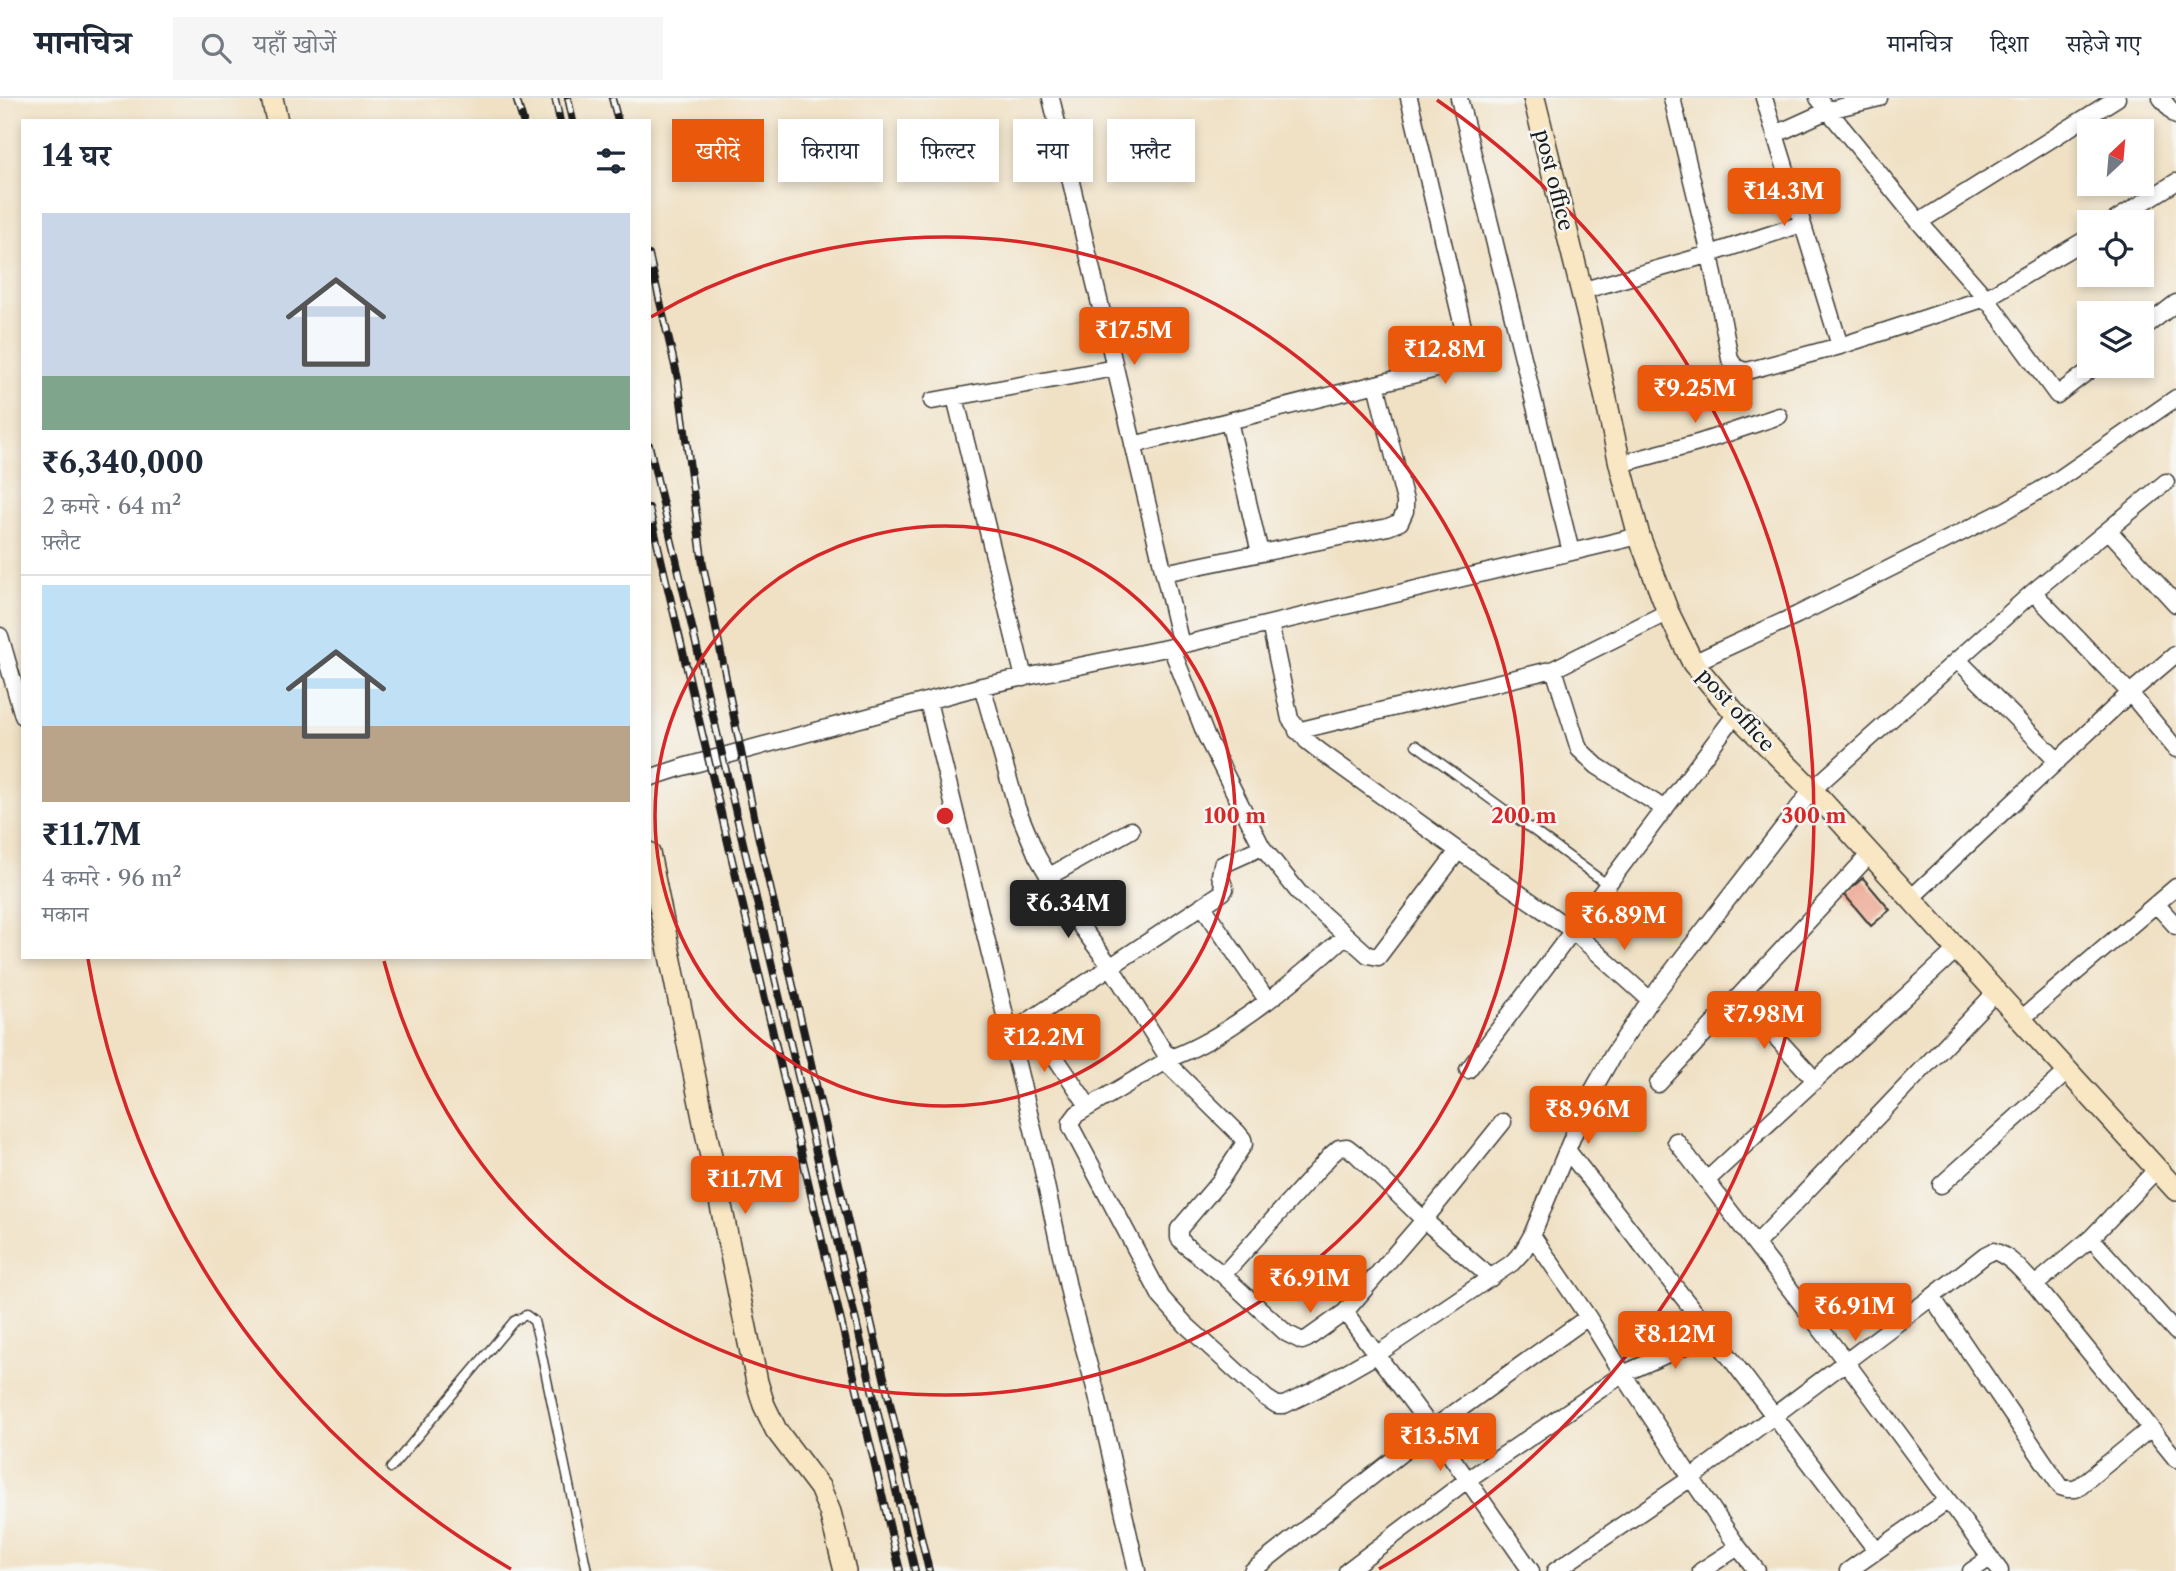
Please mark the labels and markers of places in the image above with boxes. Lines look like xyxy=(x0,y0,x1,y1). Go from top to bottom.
pin: ₹14.3M xyxy=(1727,169,1841,228)
pin: ₹17.5M xyxy=(1077,308,1191,367)
pin: ₹12.8M xyxy=(1388,327,1502,386)
pin: ₹9.25M xyxy=(1638,366,1752,425)
centre of rings xyxy=(933,804,957,828)
pin: ₹6.34M xyxy=(1011,880,1125,940)
pin: ₹6.89M xyxy=(1567,892,1681,952)
pin: ₹7.98M xyxy=(1707,992,1821,1051)
pin: ₹12.2M xyxy=(987,1014,1101,1074)
pin: ₹8.96M xyxy=(1531,1086,1645,1146)
pin: ₹11.7M xyxy=(688,1156,802,1216)
pin: ₹6.91M xyxy=(1253,1256,1367,1315)
pin: ₹6.91M xyxy=(1798,1284,1912,1343)
pin: ₹8.12M xyxy=(1618,1312,1732,1371)
pin: ₹13.5M xyxy=(1383,1414,1497,1473)

